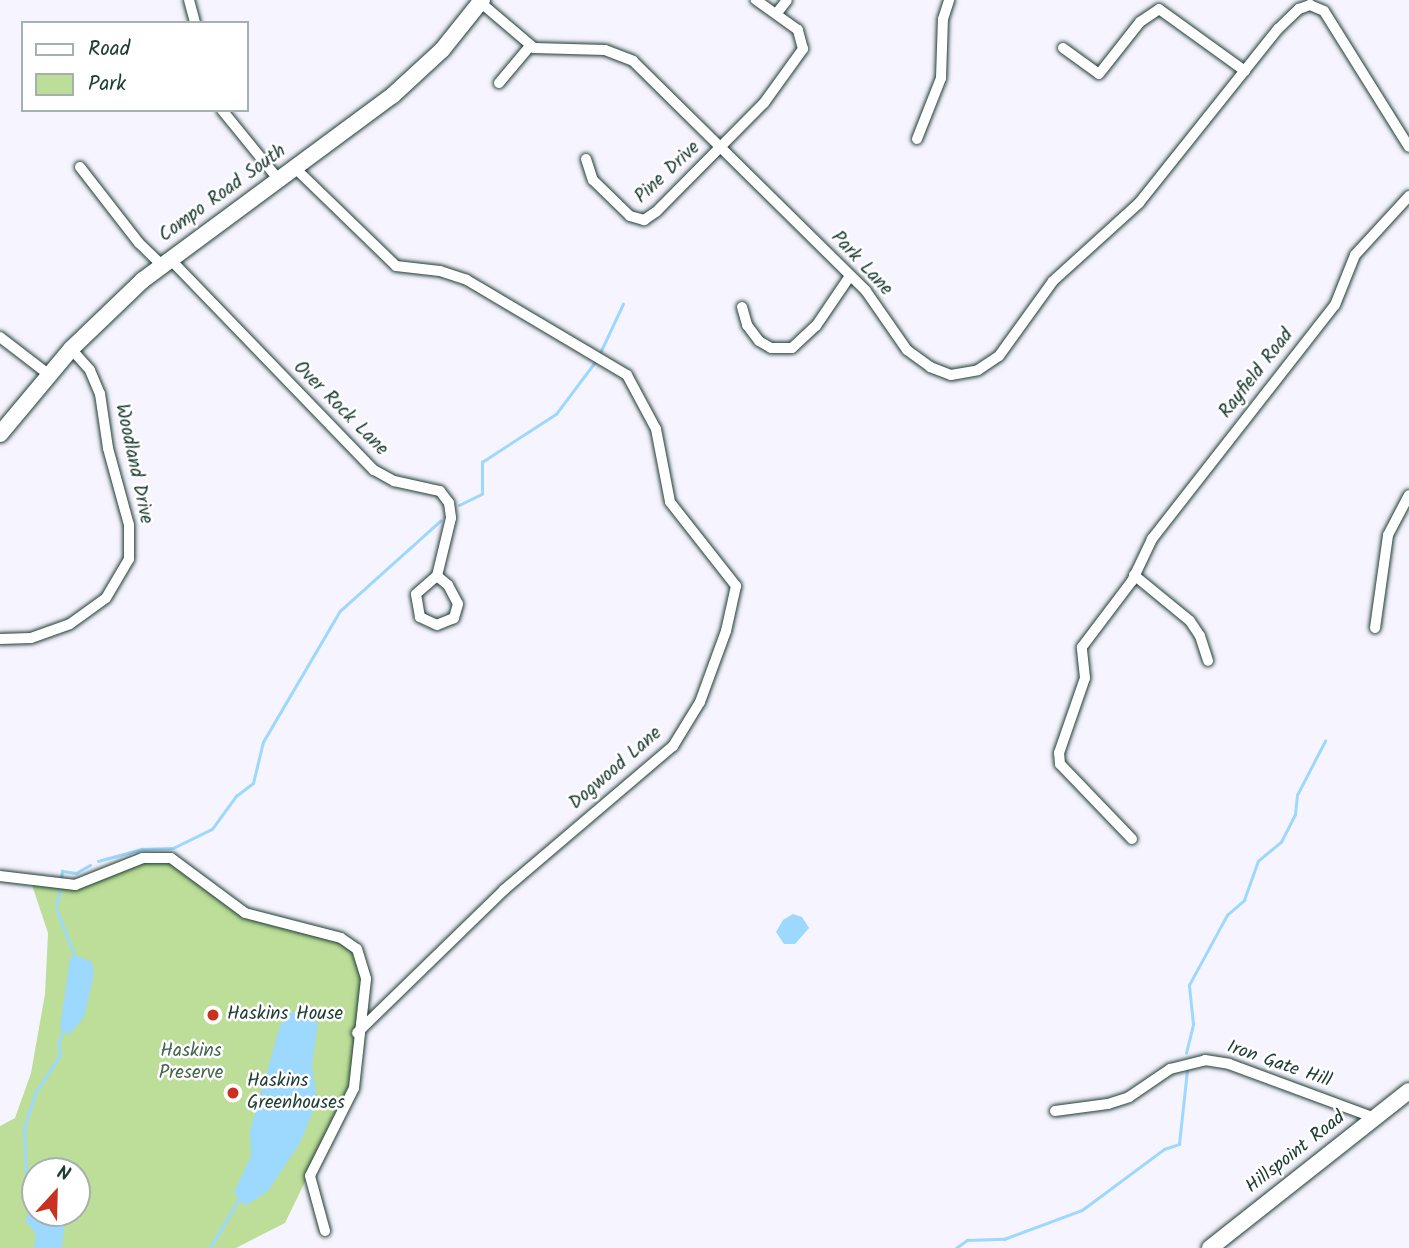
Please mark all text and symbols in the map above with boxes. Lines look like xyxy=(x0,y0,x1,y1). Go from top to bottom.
legend xyxy=(21,21,248,112)
text: Road xyxy=(88,33,130,66)
text: Park xyxy=(88,68,126,101)
street label: Pine Drive xyxy=(631,137,705,209)
street label: Compo Road South xyxy=(155,140,291,248)
street label: Park Lane xyxy=(825,227,897,301)
street label: Rayfield Road xyxy=(1215,325,1299,423)
street label: Over Rock Lane xyxy=(288,357,392,461)
street label: Woodland Drive xyxy=(109,402,157,526)
street label: Dogwood Lane xyxy=(565,723,667,815)
place label: Haskins House xyxy=(227,1004,343,1026)
marker: Haskins House xyxy=(205,1007,221,1023)
street label: Iron Gate Hill xyxy=(1224,1036,1334,1094)
park label: Haskins Preserve xyxy=(159,1041,223,1085)
place label: Haskins Greenhouses xyxy=(247,1071,345,1115)
marker: Haskins Greenhouses xyxy=(225,1085,241,1101)
street label: Hillspoint Road xyxy=(1242,1107,1350,1199)
north arrow xyxy=(21,1157,91,1227)
text: N xyxy=(52,1158,74,1191)

